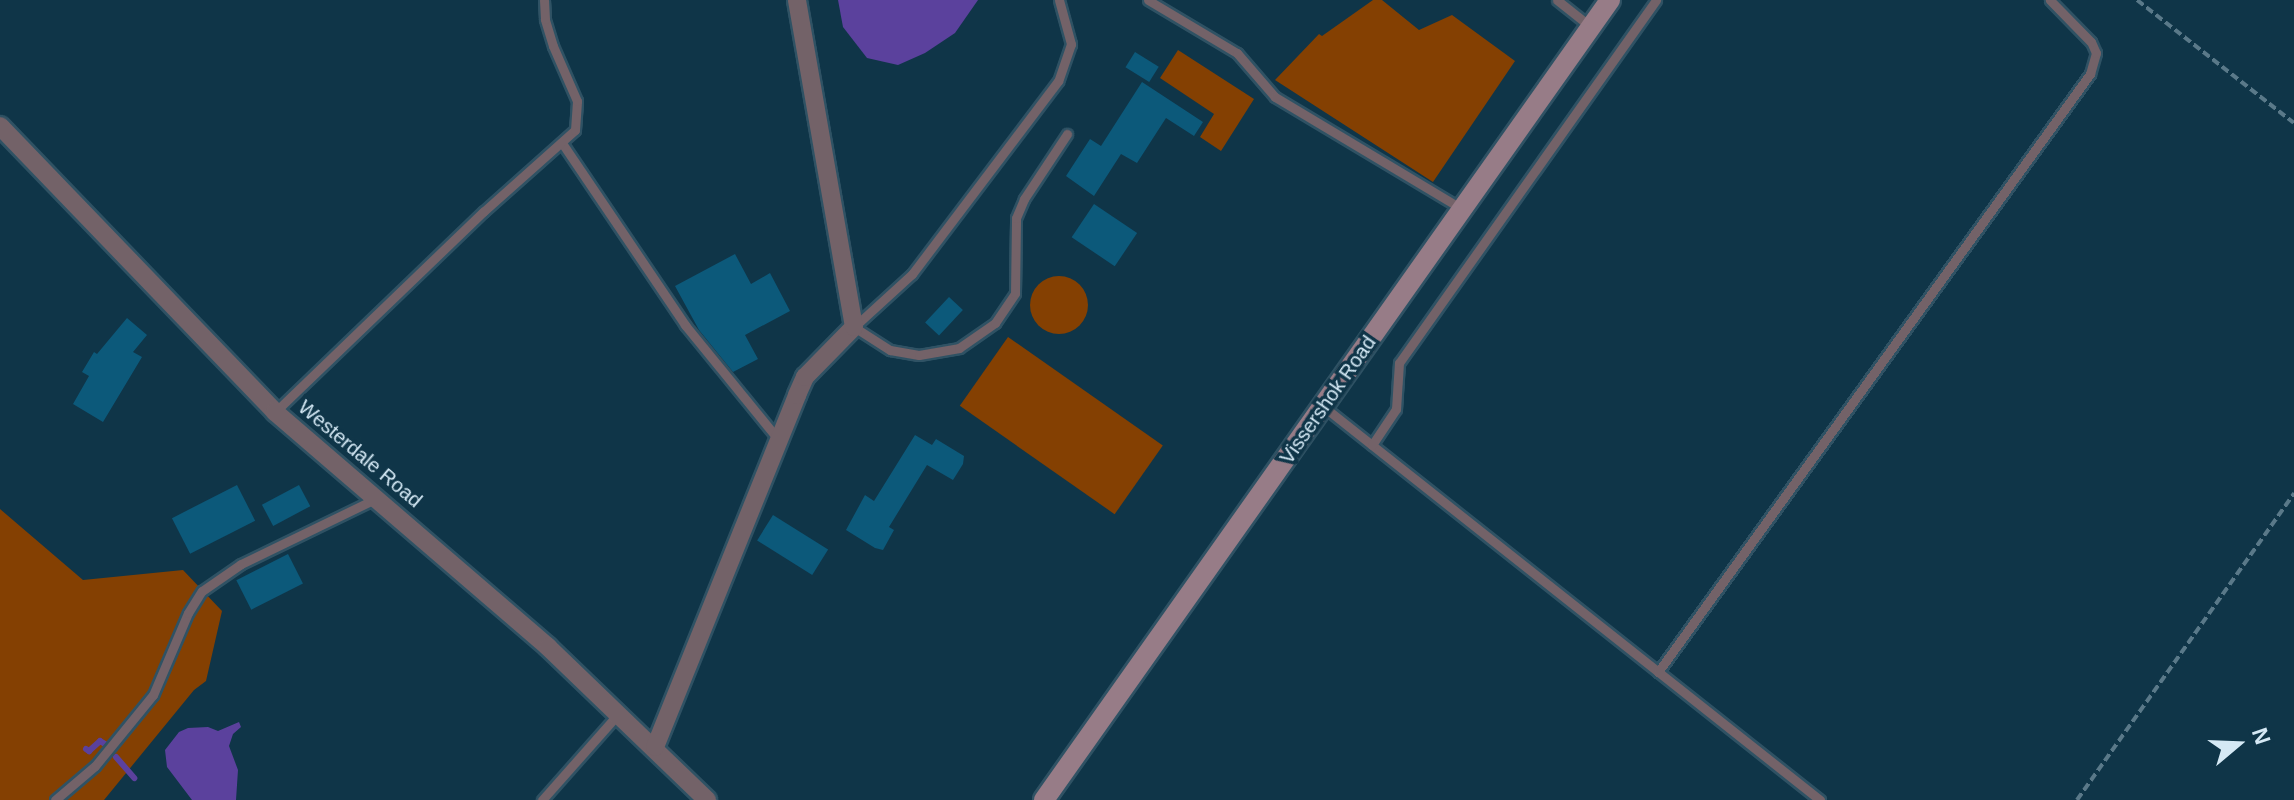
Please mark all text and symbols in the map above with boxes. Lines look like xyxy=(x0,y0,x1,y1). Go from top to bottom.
street label: Vissershok Road xyxy=(1275,331,1381,469)
street label: Westerdale Road xyxy=(293,395,427,513)
north arrow xyxy=(2198,704,2278,784)
text: N xyxy=(2247,724,2276,748)

